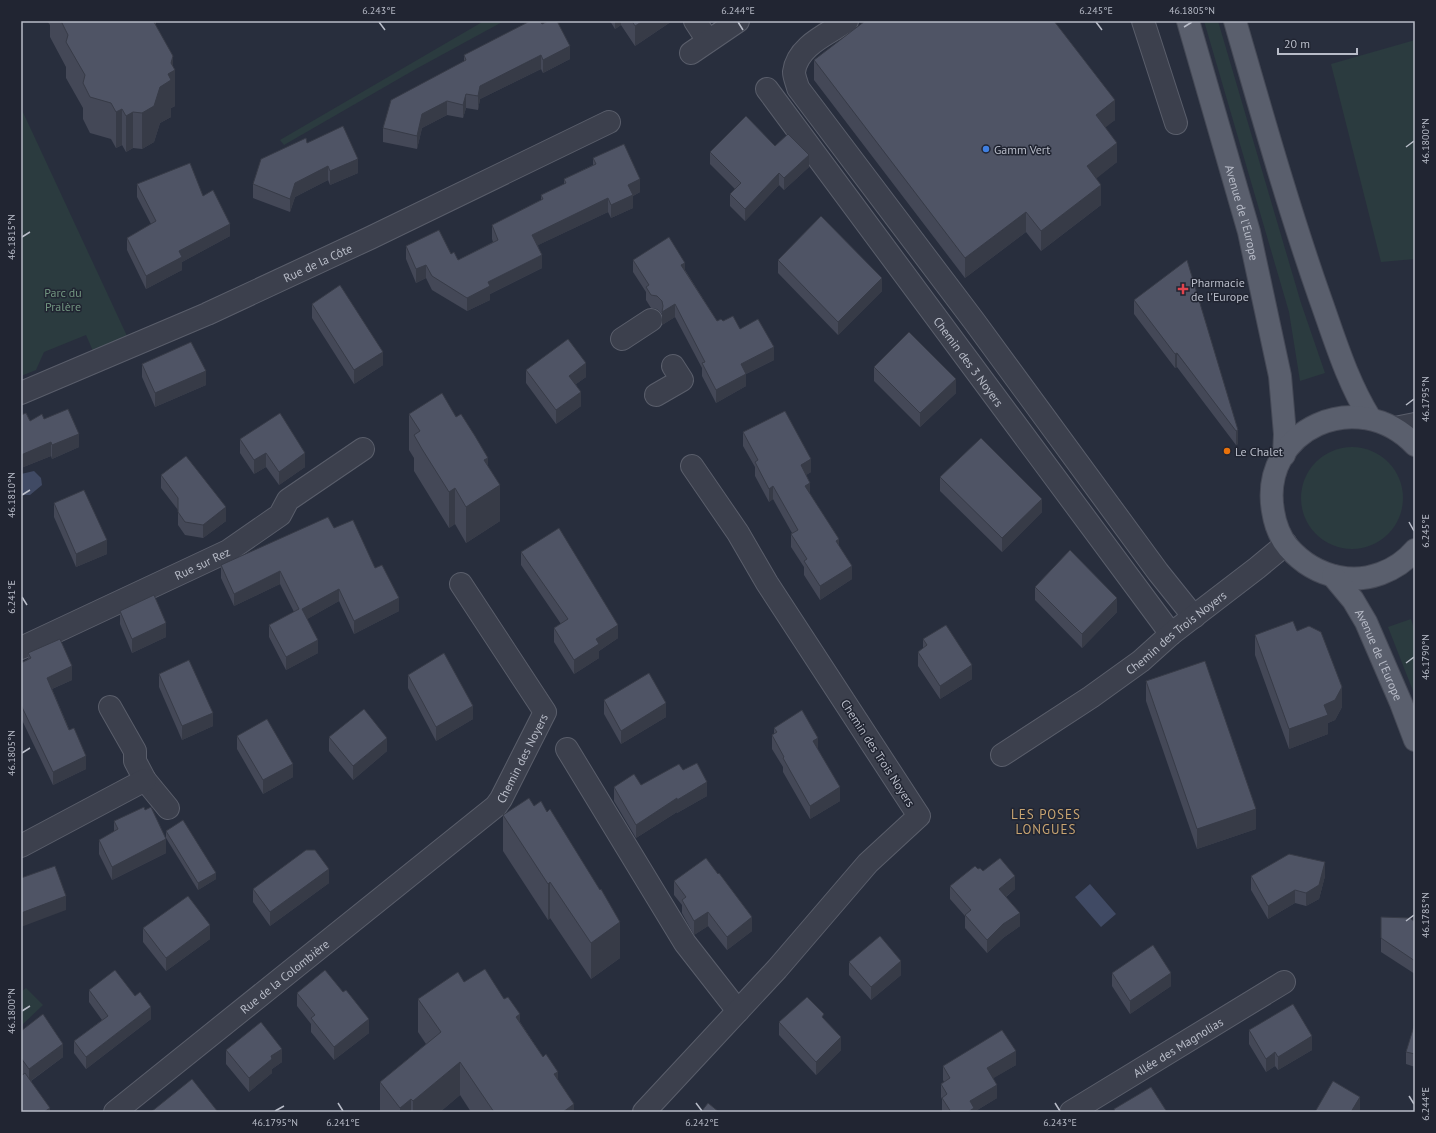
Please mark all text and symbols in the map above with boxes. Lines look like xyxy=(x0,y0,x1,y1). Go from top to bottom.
text: 6.243°E xyxy=(362,4,396,17)
text: 6.244°E xyxy=(721,4,755,17)
text: 6.245°E xyxy=(1079,4,1113,17)
text: 46.1805°N xyxy=(1169,4,1215,17)
scale bar xyxy=(1278,30,1357,56)
text: 20 m xyxy=(1284,36,1310,51)
text: 46.1800°N xyxy=(1419,118,1432,164)
place label: Gamm Vert xyxy=(994,142,1050,157)
marker: Gamm Vert xyxy=(981,144,991,154)
street label: Avenue de l'Europe xyxy=(1222,163,1262,262)
text: 46.1815°N xyxy=(5,214,18,260)
street label: Rue de la Côte xyxy=(281,240,354,285)
place label: Pharmacie de l'Europe xyxy=(1191,275,1249,304)
marker: Pharmacie de l'Europe xyxy=(1178,284,1188,294)
park label: Parc du Pralère xyxy=(44,285,82,314)
street label: Chemin des 3 Noyers xyxy=(931,313,1007,409)
text: 46.1795°N xyxy=(1419,376,1432,422)
place label: Le Chalet xyxy=(1235,444,1283,459)
marker: Le Chalet xyxy=(1222,446,1232,456)
text: 46.1810°N xyxy=(5,472,18,518)
text: 6.245°E xyxy=(1419,514,1432,548)
street label: Rue sur Rez xyxy=(172,544,232,583)
text: 6.241°E xyxy=(5,580,18,614)
street label: Chemin des Trois Noyers xyxy=(1122,587,1229,677)
street label: Avenue de l'Europe xyxy=(1352,606,1406,703)
text: 46.1790°N xyxy=(1419,634,1432,680)
street label: Chemin des Trois Noyers xyxy=(838,696,918,810)
street label: Chemin des Noyers xyxy=(493,711,551,805)
text: 46.1805°N xyxy=(5,730,18,776)
district label: LES POSES LONGUES xyxy=(1011,806,1081,838)
text: 46.1785°N xyxy=(1419,892,1432,938)
street label: Rue de la Colombière xyxy=(237,936,332,1016)
text: 46.1800°N xyxy=(5,988,18,1034)
street label: Allée des Magnolias xyxy=(1130,1014,1226,1080)
text: 6.244°E xyxy=(1419,1087,1432,1121)
text: 46.1795°N xyxy=(252,1116,298,1129)
text: 6.241°E xyxy=(326,1116,360,1129)
text: 6.242°E xyxy=(685,1116,719,1129)
text: 6.243°E xyxy=(1043,1116,1077,1129)

